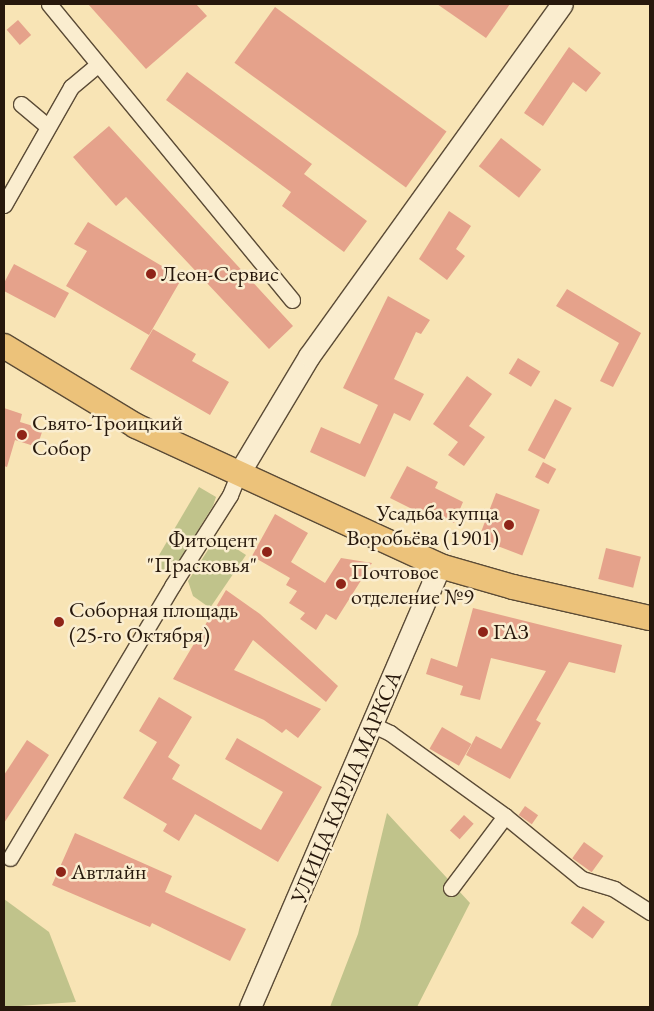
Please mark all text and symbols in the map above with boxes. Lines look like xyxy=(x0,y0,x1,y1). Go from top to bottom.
place label: Леон-Сервис xyxy=(161,261,279,287)
marker: Леон-Сервис xyxy=(145,268,157,280)
place label: Свято-Троицкий Собор xyxy=(32,409,183,461)
marker: Свято-Троицкий Собор xyxy=(16,429,28,441)
place label: Усадьба купца Воробьёва (1901) xyxy=(346,499,499,550)
marker: Усадьба купца Воробьёва (1901) xyxy=(503,519,515,531)
place label: Фитоцент "Прасковья" xyxy=(147,526,257,578)
marker: Фитоцент "Прасковья" xyxy=(261,546,273,558)
place label: Почтовое отделение №9 xyxy=(351,558,474,610)
marker: Почтовое отделение №9 xyxy=(335,578,347,590)
place label: Соборная площадь (25-го Октября) xyxy=(69,596,238,648)
marker: Соборная площадь (25-го Октября) xyxy=(53,616,65,628)
place label: ГАЗ xyxy=(493,619,529,645)
marker: ГАЗ xyxy=(477,626,489,638)
street label: УЛИЦА КАРЛА МАРКСА xyxy=(285,667,407,907)
place label: Автлайн xyxy=(71,859,146,885)
marker: Автлайн xyxy=(55,866,67,878)

